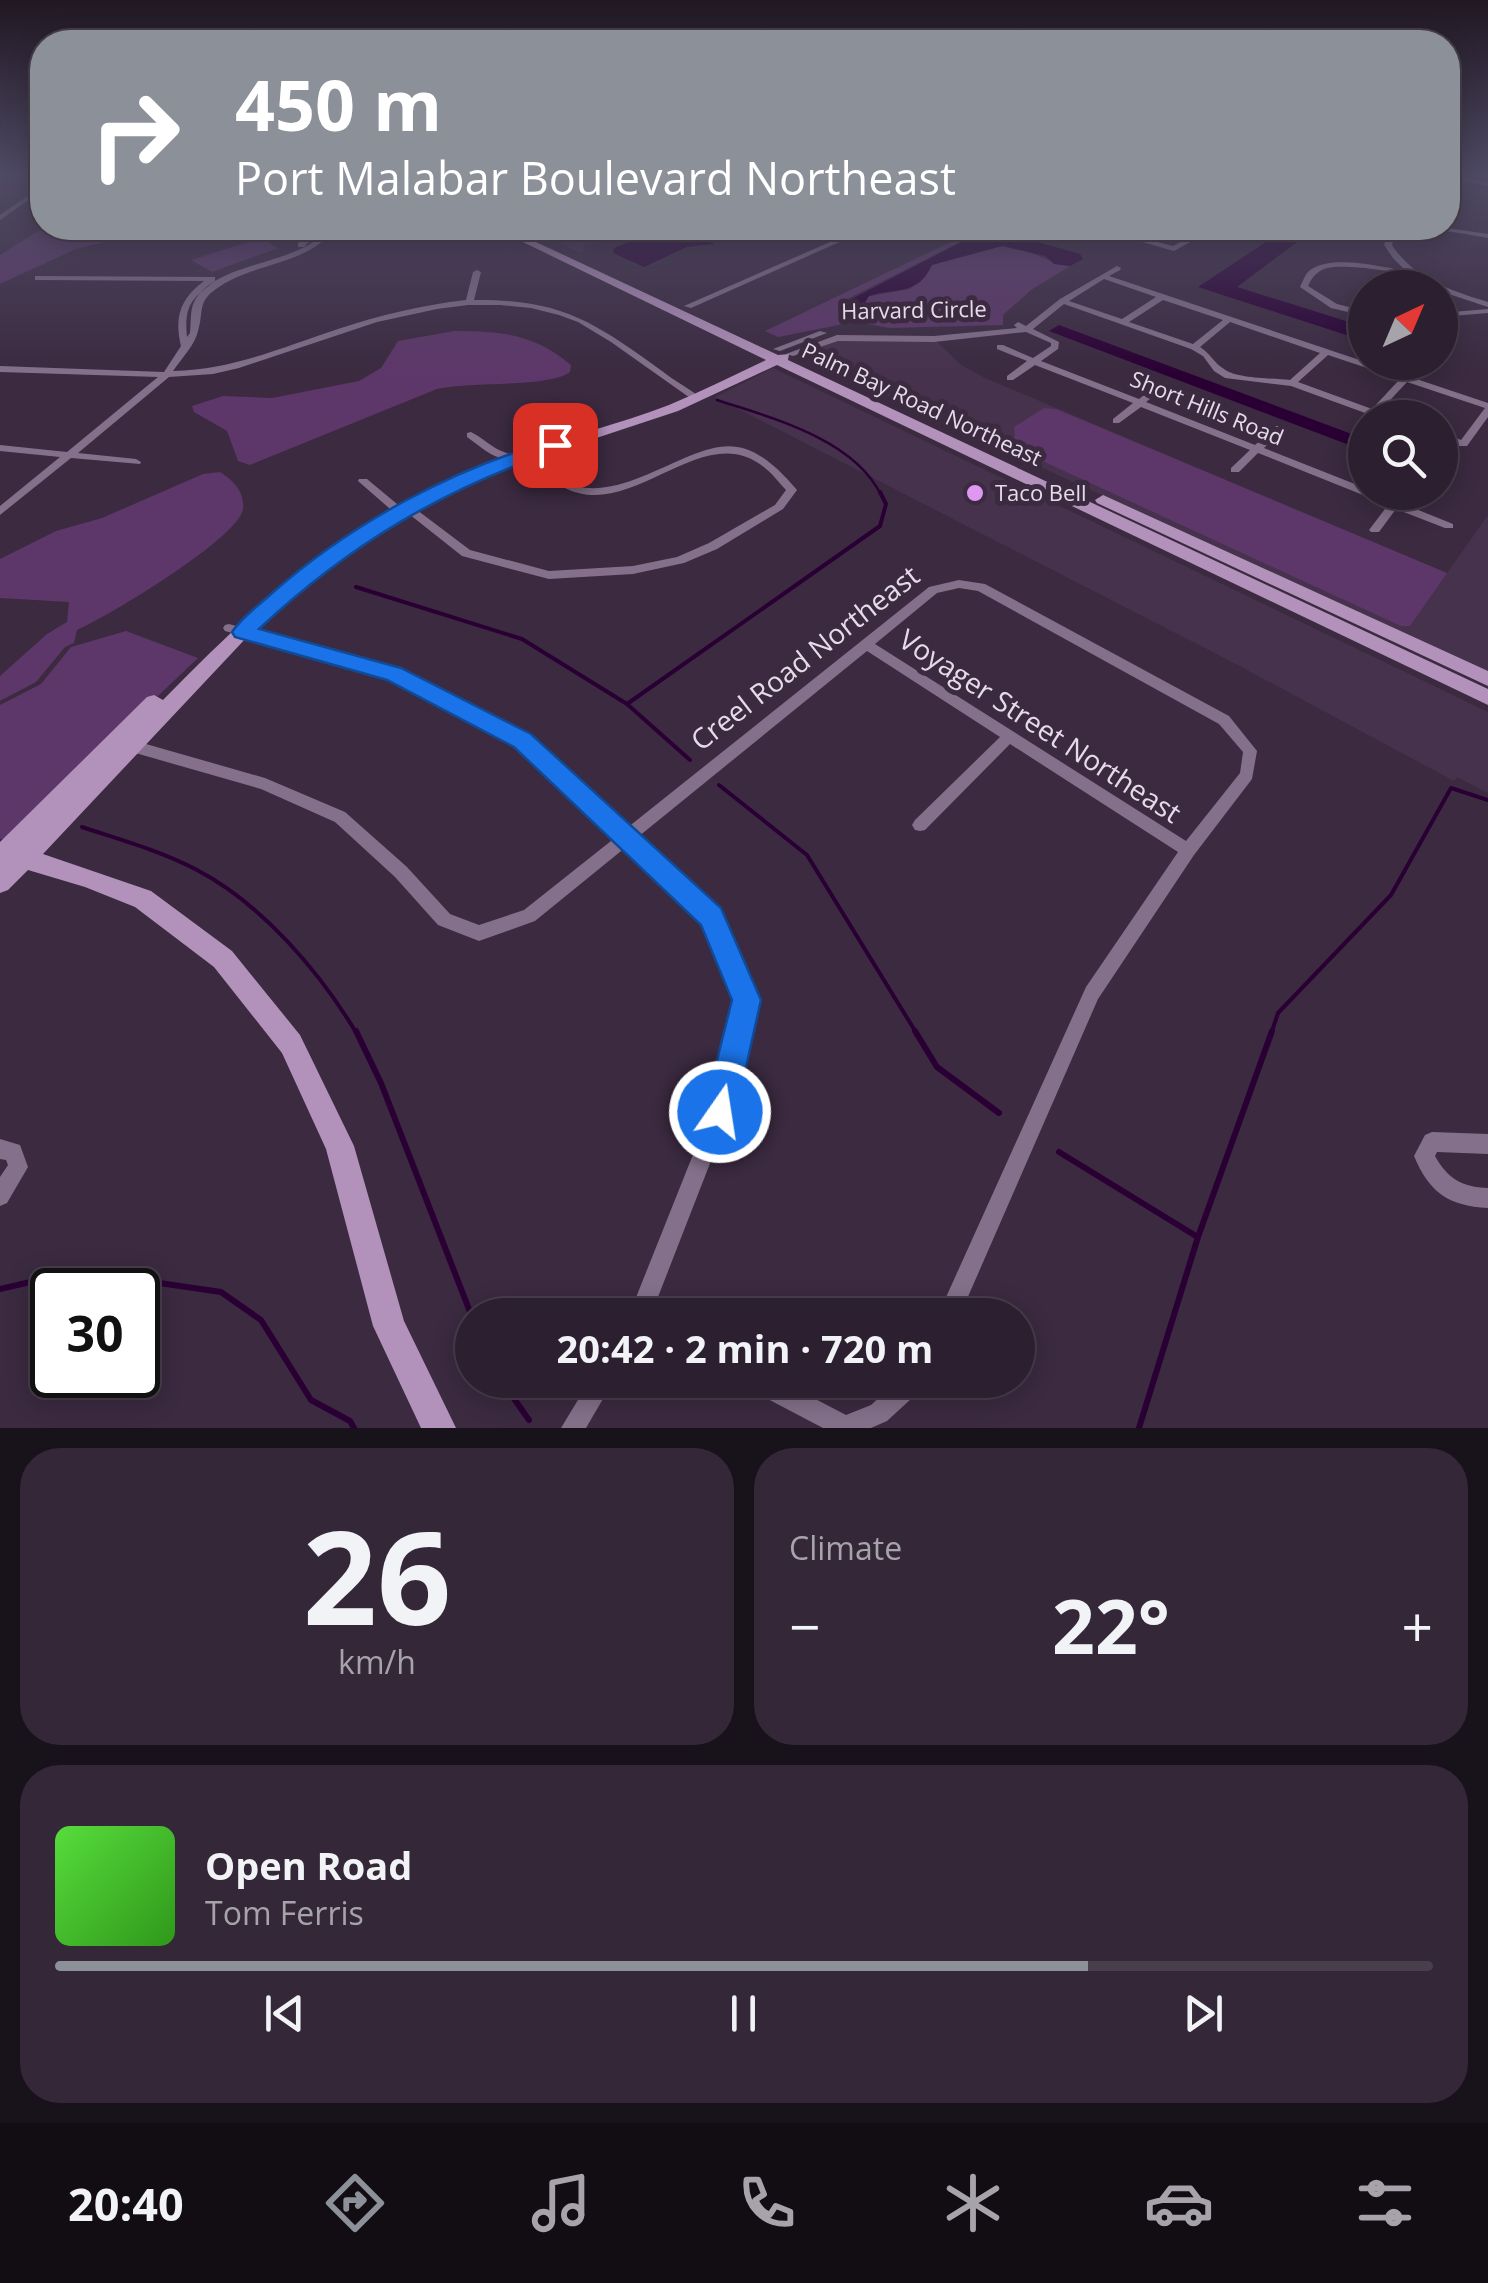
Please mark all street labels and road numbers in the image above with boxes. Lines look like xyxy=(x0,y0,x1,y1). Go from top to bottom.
street label: Harvard Circle xyxy=(841,293,987,325)
street label: Palm Bay Road Northeast xyxy=(798,334,1047,472)
street label: Short Hills Road xyxy=(1126,363,1289,451)
street label: Creel Road Northeast xyxy=(682,556,926,758)
street label: Voyager Street Northeast xyxy=(892,620,1189,831)

